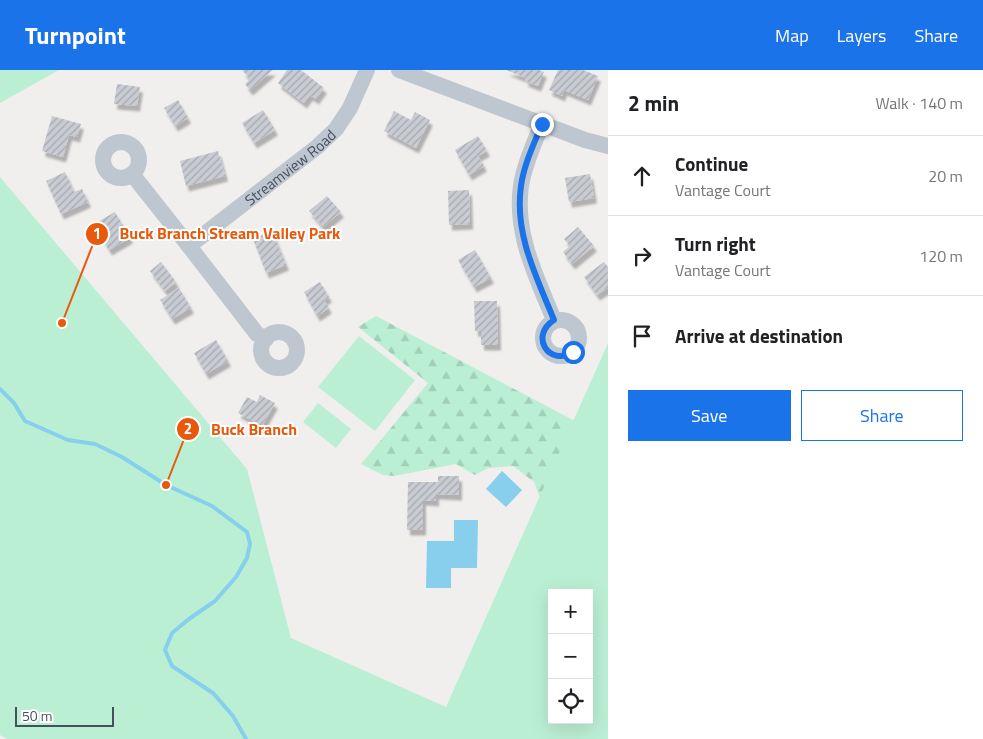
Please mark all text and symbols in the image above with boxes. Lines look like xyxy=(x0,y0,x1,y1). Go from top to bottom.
text: Turnpoint xyxy=(25,17,126,53)
text: Map xyxy=(775,22,809,49)
text: Layers xyxy=(837,22,886,49)
text: Share xyxy=(914,22,958,49)
text: 2 min xyxy=(628,87,679,119)
text: Walk · 140 m xyxy=(875,91,963,115)
route end xyxy=(531,113,554,136)
street label: Streamview Road xyxy=(239,124,341,211)
text: Continue xyxy=(675,149,748,178)
icon: ahead xyxy=(628,162,656,190)
text: 20 m xyxy=(928,164,963,188)
text: Vantage Court xyxy=(675,178,771,202)
callout: Buck Branch Stream Valley Park xyxy=(84,218,350,249)
text: Buck Branch Stream Valley Park xyxy=(120,221,341,245)
text: 1 xyxy=(93,222,101,245)
text: Turn right xyxy=(675,229,756,258)
icon: right xyxy=(628,242,656,270)
text: 120 m xyxy=(919,244,963,268)
text: Vantage Court xyxy=(675,258,771,282)
text: Arrive at destination xyxy=(675,321,843,350)
icon: arrive xyxy=(628,322,656,350)
route start xyxy=(562,341,585,364)
button: Save xyxy=(628,390,791,441)
button: Share xyxy=(801,390,963,441)
callout: Buck Branch xyxy=(176,413,307,444)
text: 2 xyxy=(184,417,192,440)
text: Buck Branch xyxy=(211,417,297,441)
map controls xyxy=(548,589,593,724)
button: + xyxy=(548,589,593,634)
button: − xyxy=(548,634,593,679)
button: locate xyxy=(548,679,593,724)
scale bar xyxy=(15,704,114,727)
text: 50 m xyxy=(22,705,52,726)

